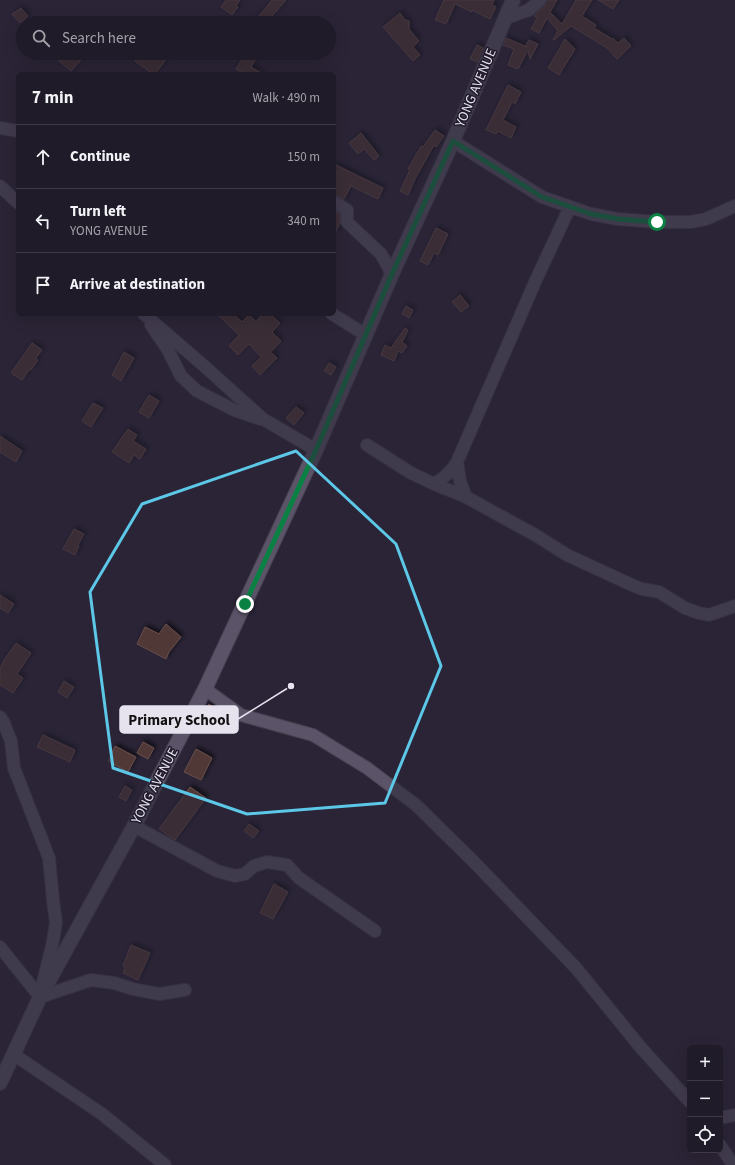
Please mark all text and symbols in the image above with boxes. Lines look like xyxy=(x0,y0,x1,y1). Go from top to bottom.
search box xyxy=(16,16,336,60)
icon: search xyxy=(30,27,52,49)
text: Search here xyxy=(62,28,136,49)
street label: YONG AVENUE xyxy=(450,46,502,131)
text: 7 min xyxy=(32,86,73,110)
text: Walk · 490 m xyxy=(252,89,320,107)
icon: ahead xyxy=(32,146,54,168)
text: Continue xyxy=(70,146,130,167)
text: 150 m xyxy=(287,148,320,166)
text: Turn left xyxy=(70,201,126,222)
icon: left xyxy=(32,210,54,232)
text: 340 m xyxy=(287,212,320,230)
route start xyxy=(648,213,666,231)
text: YONG AVENUE xyxy=(70,222,148,240)
icon: arrive xyxy=(32,274,54,296)
text: Arrive at destination xyxy=(70,274,205,295)
route end xyxy=(236,595,254,613)
callout: Primary School xyxy=(120,706,238,733)
text: Primary School xyxy=(128,710,230,731)
street label: YONG AVENUE xyxy=(126,744,183,829)
map controls xyxy=(687,1045,723,1153)
button: + xyxy=(687,1045,723,1081)
button: − xyxy=(687,1081,723,1117)
button: locate xyxy=(687,1117,723,1153)

